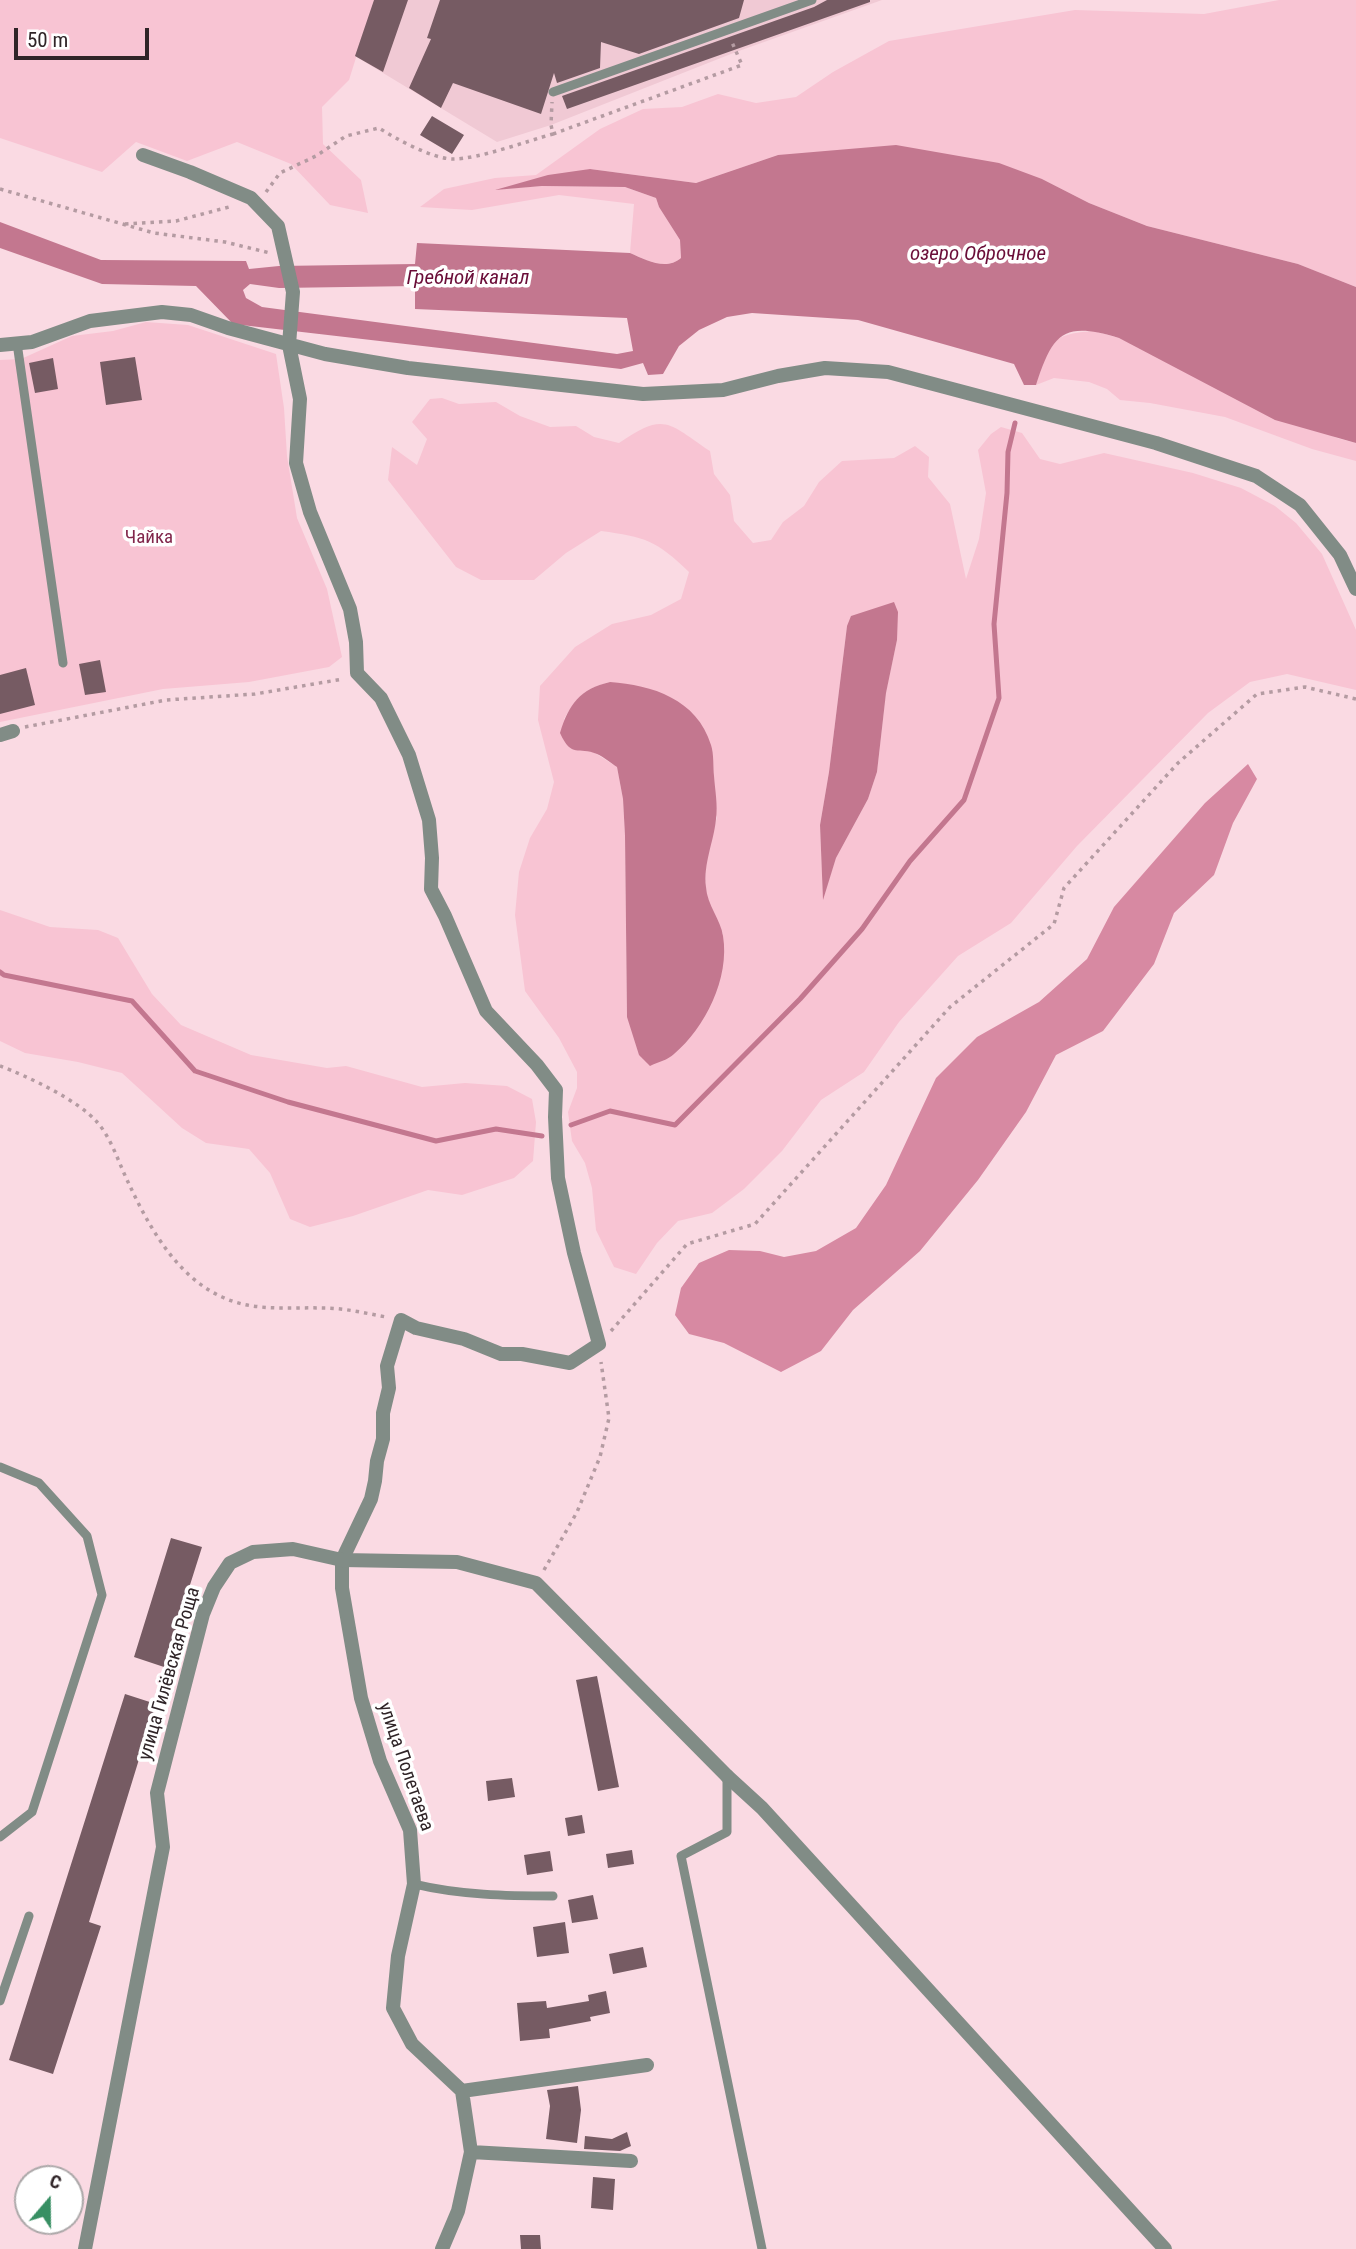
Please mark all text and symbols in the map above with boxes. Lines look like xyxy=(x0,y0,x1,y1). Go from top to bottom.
scale bar xyxy=(18,14,152,58)
text: 50 m xyxy=(27,28,68,52)
water label: озеро Оброчное xyxy=(910,242,1046,268)
water label: Гребной канал xyxy=(407,266,529,292)
park label: Чайка xyxy=(125,527,173,549)
street label: улица Гилёвская Роща xyxy=(134,1585,206,1763)
street label: улица Полетаева xyxy=(372,1700,438,1834)
north arrow xyxy=(14,2165,84,2235)
text: С xyxy=(47,2169,65,2194)

